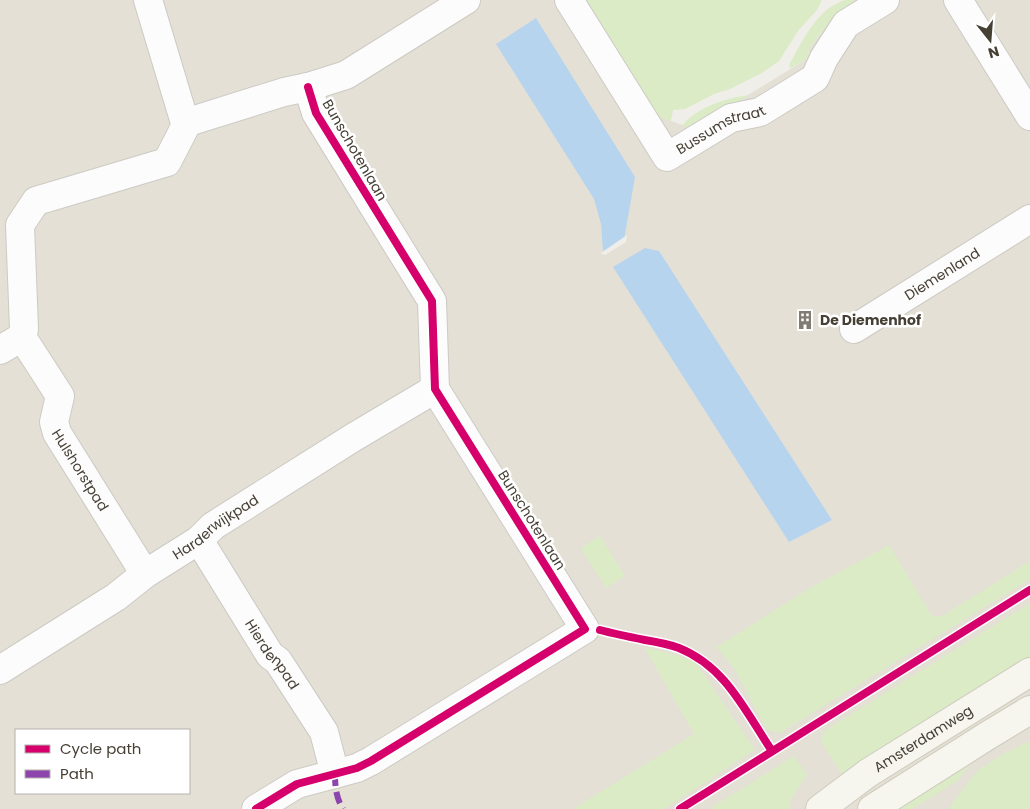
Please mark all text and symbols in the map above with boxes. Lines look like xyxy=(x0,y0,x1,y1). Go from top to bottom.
north arrow xyxy=(965,15,1015,65)
text: N xyxy=(986,41,1002,64)
street label: Bunschotenlaan xyxy=(318,96,392,204)
street label: Bussumstraat xyxy=(672,101,770,159)
street label: Diemenland xyxy=(901,243,984,305)
building icon: De Diemenhof xyxy=(794,309,816,331)
place label: De Diemenhof xyxy=(820,310,921,330)
street label: Hulshorstpad xyxy=(47,425,113,515)
street label: Bunschotenlaan xyxy=(493,466,571,574)
street label: Harderwijkpad xyxy=(168,490,263,564)
street label: Hierdenpad xyxy=(240,615,304,693)
street label: Amsterdamweg xyxy=(870,700,976,777)
legend xyxy=(15,729,190,794)
text: Cycle path xyxy=(60,738,141,759)
text: Path xyxy=(60,763,94,784)

